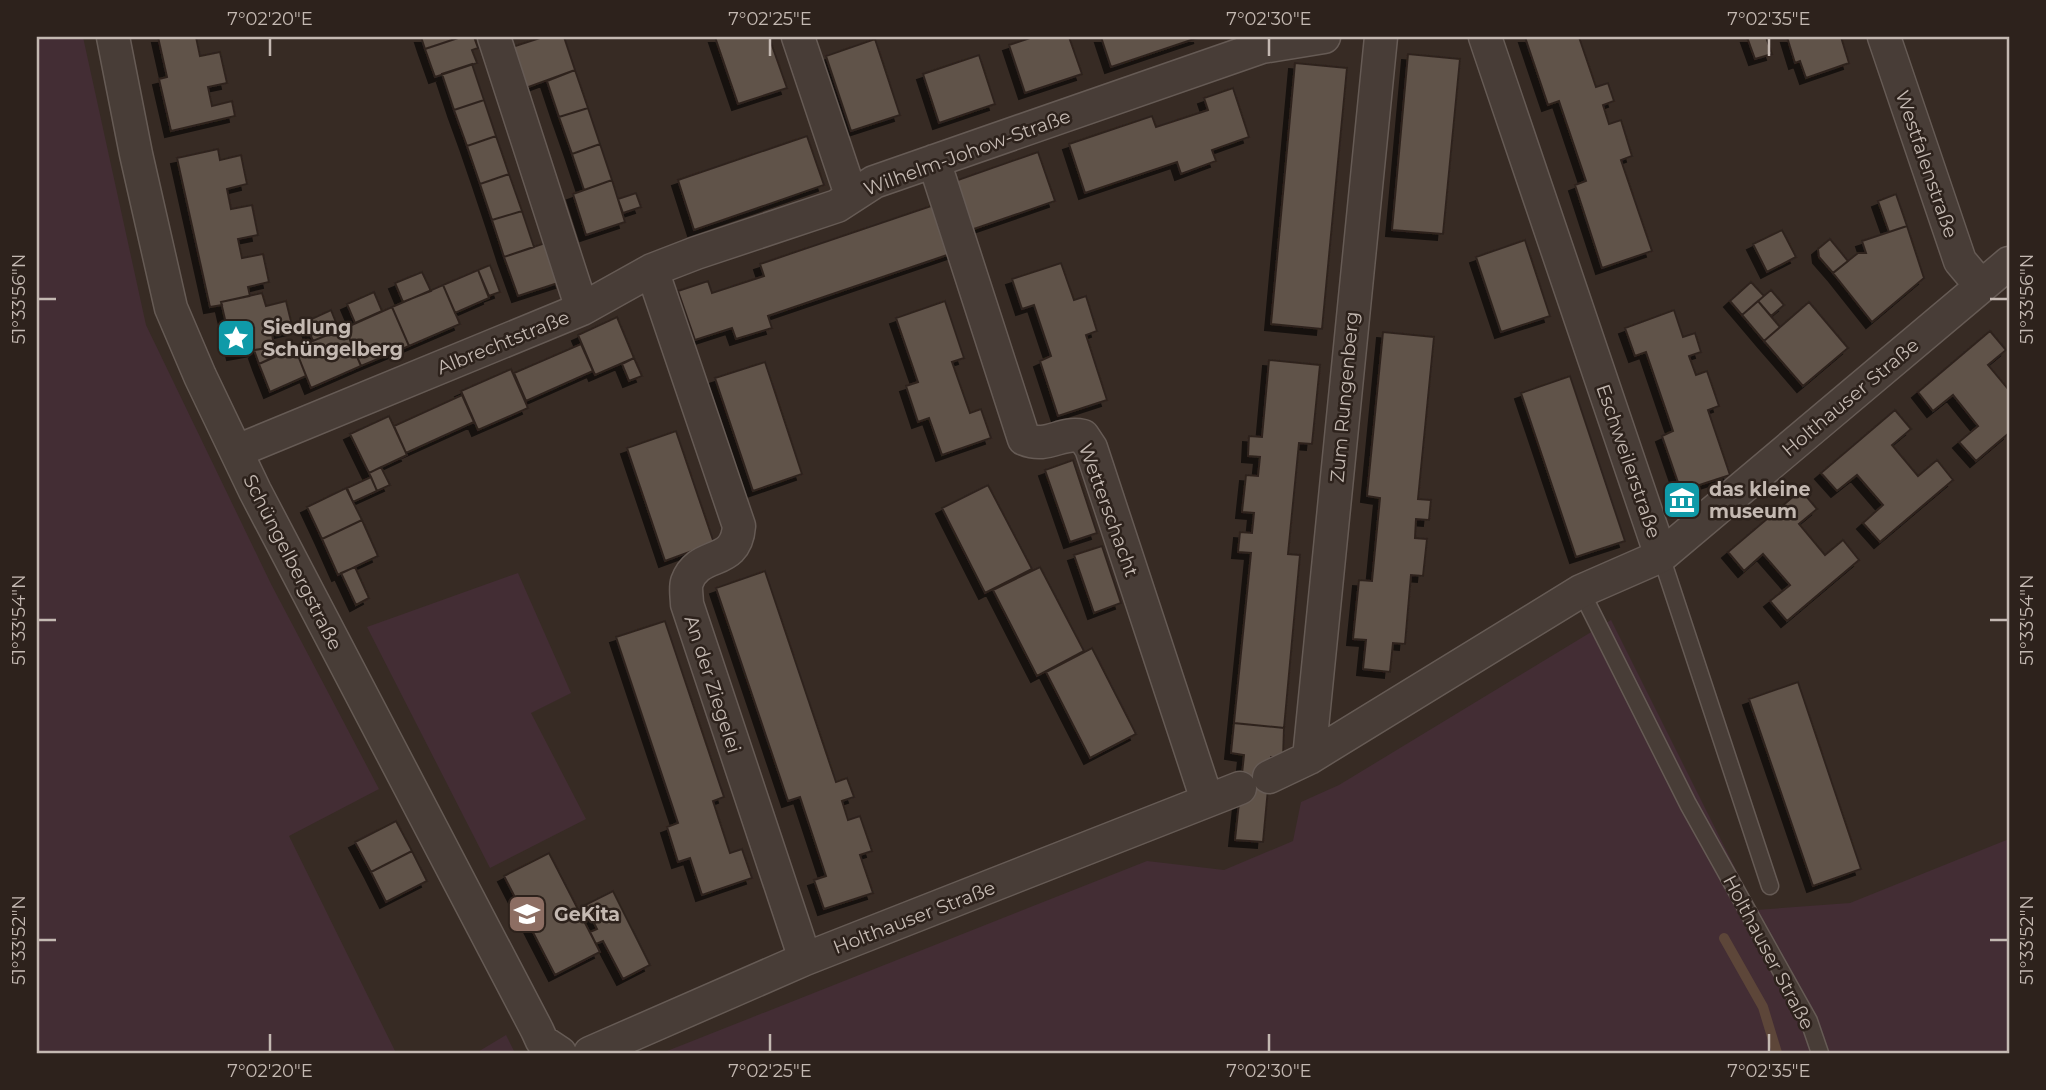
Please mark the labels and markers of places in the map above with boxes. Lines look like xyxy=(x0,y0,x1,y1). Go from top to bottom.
place label: Siedlung Schüngelberg xyxy=(263,316,403,361)
place icon: Siedlung Schüngelberg xyxy=(215,317,257,359)
place label: das kleine museum xyxy=(1709,478,1810,523)
museum icon: das kleine museum xyxy=(1661,479,1703,521)
school or university icon: GeKita xyxy=(506,893,548,935)
place label: GeKita xyxy=(554,903,620,926)

